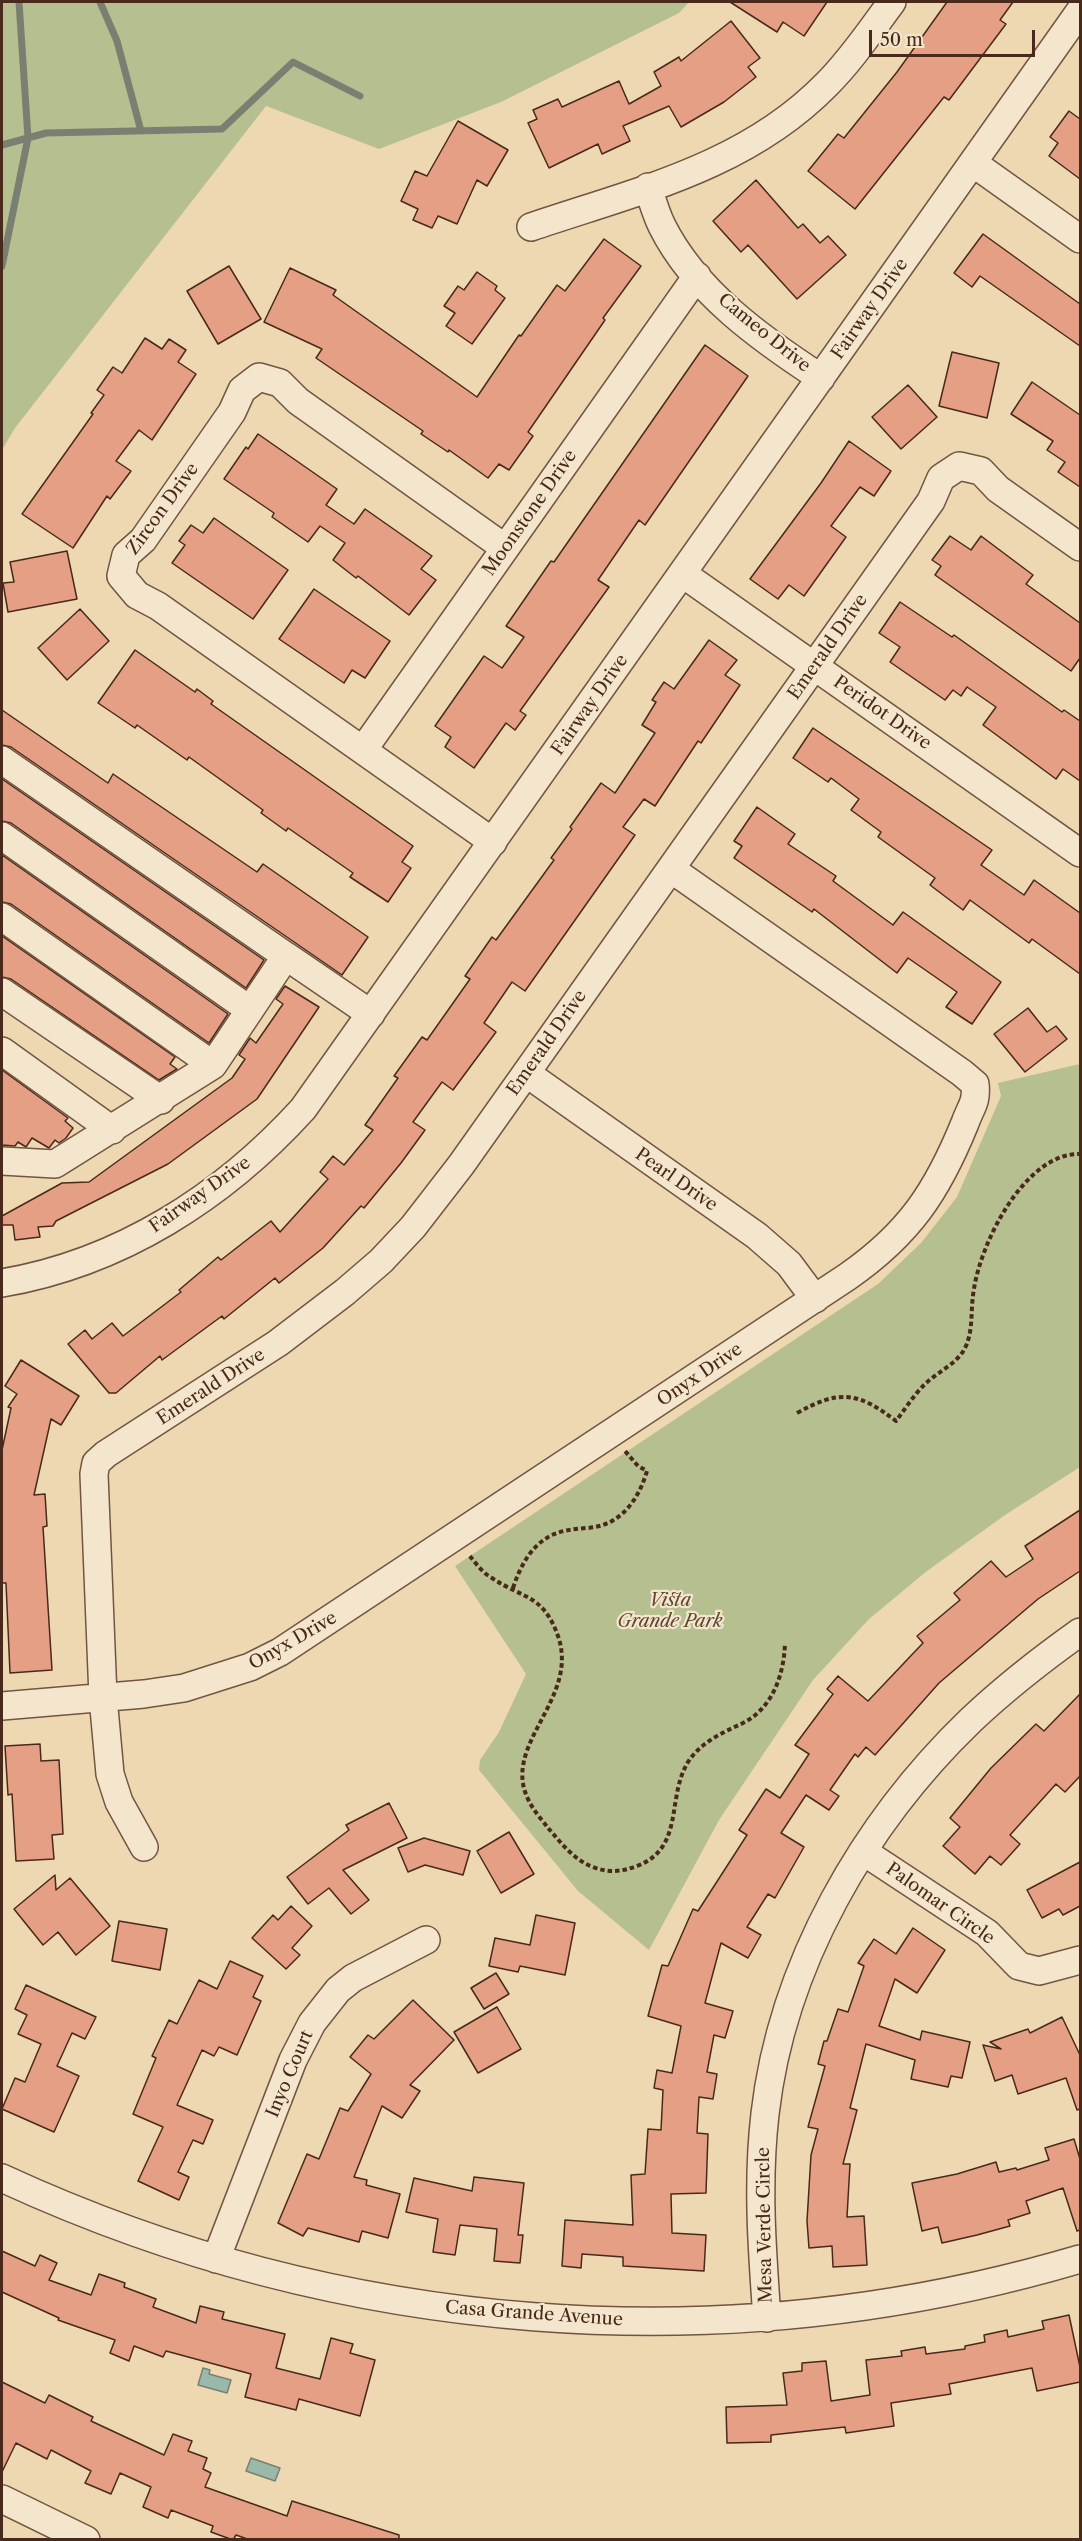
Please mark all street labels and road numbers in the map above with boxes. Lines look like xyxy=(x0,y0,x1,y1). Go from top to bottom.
street label: Fairway Drive xyxy=(827,254,913,364)
street label: Cameo Drive xyxy=(713,289,815,377)
street label: Moonstone Drive xyxy=(478,446,582,580)
street label: Zircon Drive xyxy=(122,459,204,559)
street label: Emerald Drive xyxy=(784,590,872,704)
street label: Fairway Drive xyxy=(547,650,633,760)
street label: Peridot Drive xyxy=(829,671,935,755)
street label: Emerald Drive xyxy=(503,986,591,1100)
street label: Pearl Drive xyxy=(631,1144,721,1216)
street label: Fairway Drive xyxy=(145,1152,255,1238)
street label: Onyx Drive xyxy=(653,1339,747,1411)
street label: Emerald Drive xyxy=(153,1344,269,1430)
street label: Onyx Drive xyxy=(245,1607,341,1675)
street label: Palomar Circle xyxy=(881,1859,999,1949)
street label: Inyo Court xyxy=(262,2027,318,2121)
street label: Mesa Verde Circle xyxy=(753,2147,777,2303)
street label: Casa Grande Avenue xyxy=(444,2297,624,2331)

